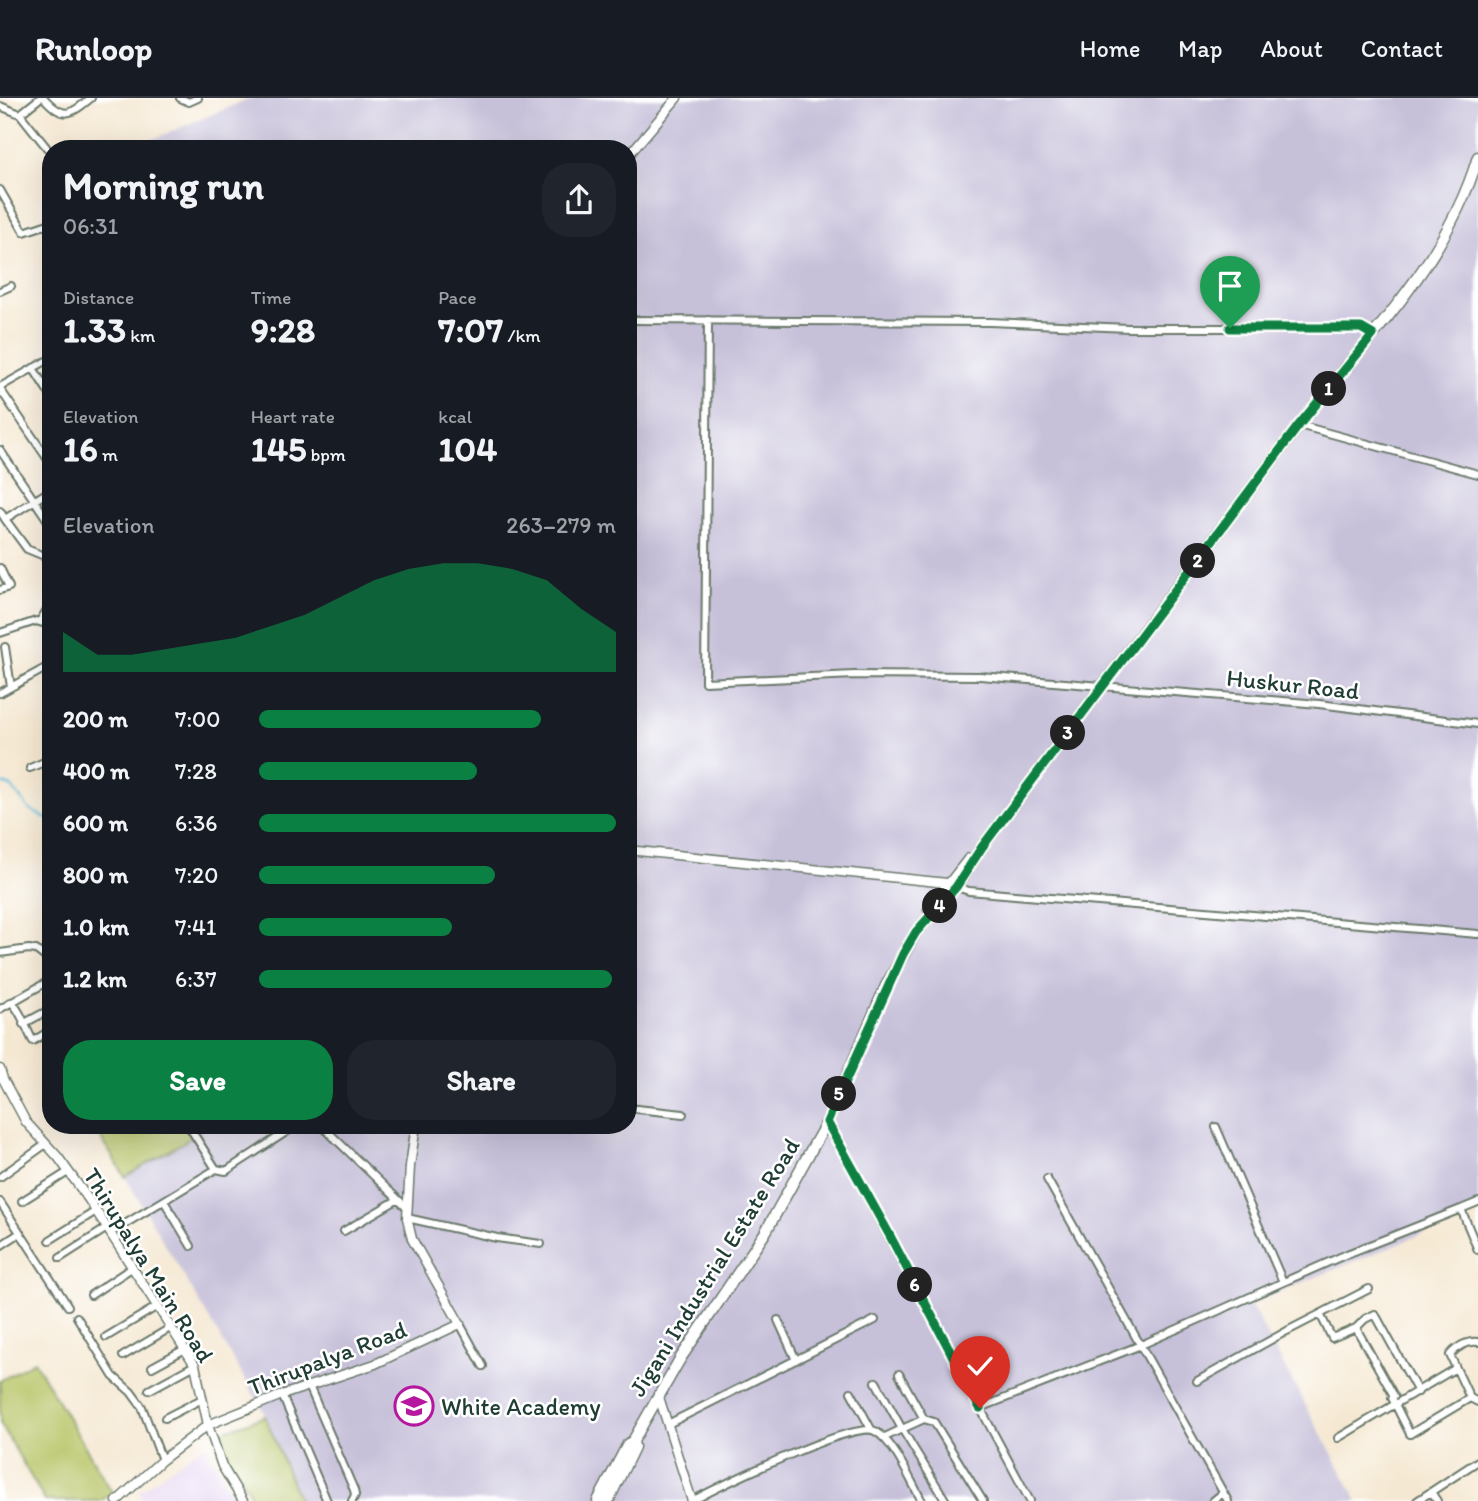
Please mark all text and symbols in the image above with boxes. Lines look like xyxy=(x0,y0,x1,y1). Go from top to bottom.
text: Runloop xyxy=(35,29,152,68)
text: Home xyxy=(1080,34,1140,63)
text: Map xyxy=(1178,34,1222,63)
text: About xyxy=(1260,34,1323,63)
text: Contact xyxy=(1361,34,1443,63)
text: Morning run xyxy=(63,163,264,209)
button: share xyxy=(542,163,616,237)
text: 06:31 xyxy=(63,212,118,240)
pin xyxy=(1200,256,1260,328)
icon: arrive xyxy=(1211,267,1249,305)
text: Distance xyxy=(63,286,134,309)
text: Time xyxy=(251,286,291,309)
text: Pace xyxy=(438,286,476,309)
text: 1.33 xyxy=(63,309,126,351)
text: 9:28 xyxy=(251,309,315,351)
text: 7:07 xyxy=(438,309,503,351)
text: km xyxy=(126,324,155,347)
text: /km xyxy=(503,324,541,347)
pin: 1 xyxy=(1312,372,1346,406)
text: 1 xyxy=(1324,377,1333,400)
text: Elevation xyxy=(63,405,139,428)
text: Heart rate xyxy=(251,405,335,428)
text: kcal xyxy=(438,405,472,428)
text: 16 xyxy=(63,428,98,470)
text: 145 xyxy=(251,428,306,470)
text: 104 xyxy=(438,428,497,470)
text: m xyxy=(98,443,118,466)
text: bpm xyxy=(306,443,346,466)
text: Elevation xyxy=(63,511,154,539)
text: 263–279 m xyxy=(506,511,616,539)
pin: 2 xyxy=(1180,544,1216,578)
text: 2 xyxy=(1193,549,1203,572)
street label: Huskur Road xyxy=(1225,663,1361,705)
text: 200 m xyxy=(63,705,128,733)
text: 7:00 xyxy=(175,705,220,733)
pin: 3 xyxy=(1050,716,1086,750)
text: 3 xyxy=(1062,721,1073,744)
text: 400 m xyxy=(63,757,130,785)
text: 7:28 xyxy=(175,757,217,785)
text: 600 m xyxy=(63,809,128,837)
text: 6:36 xyxy=(175,809,218,837)
text: 800 m xyxy=(63,861,128,889)
text: 7:20 xyxy=(175,861,218,889)
pin: 4 xyxy=(922,888,958,924)
text: 4 xyxy=(934,894,945,917)
text: 1.0 km xyxy=(63,913,129,941)
text: 7:41 xyxy=(175,913,217,941)
text: 1.2 km xyxy=(63,965,127,993)
text: 6:37 xyxy=(175,965,217,993)
button: Save xyxy=(63,1040,333,1120)
button: Share xyxy=(347,1040,616,1120)
pin: 5 xyxy=(822,1076,856,1112)
text: 5 xyxy=(834,1082,843,1105)
street label: Jigani Industrial Estate Road xyxy=(622,1133,806,1401)
street label: Thirupalya Main Road xyxy=(77,1162,221,1368)
pin: 6 xyxy=(898,1268,932,1302)
text: 6 xyxy=(909,1273,920,1296)
street label: Thirupalya Road xyxy=(243,1314,411,1402)
pin xyxy=(950,1336,1010,1408)
icon: check xyxy=(961,1347,999,1385)
school or university icon: White Academy xyxy=(393,1385,435,1427)
place label: White Academy xyxy=(441,1392,601,1421)

